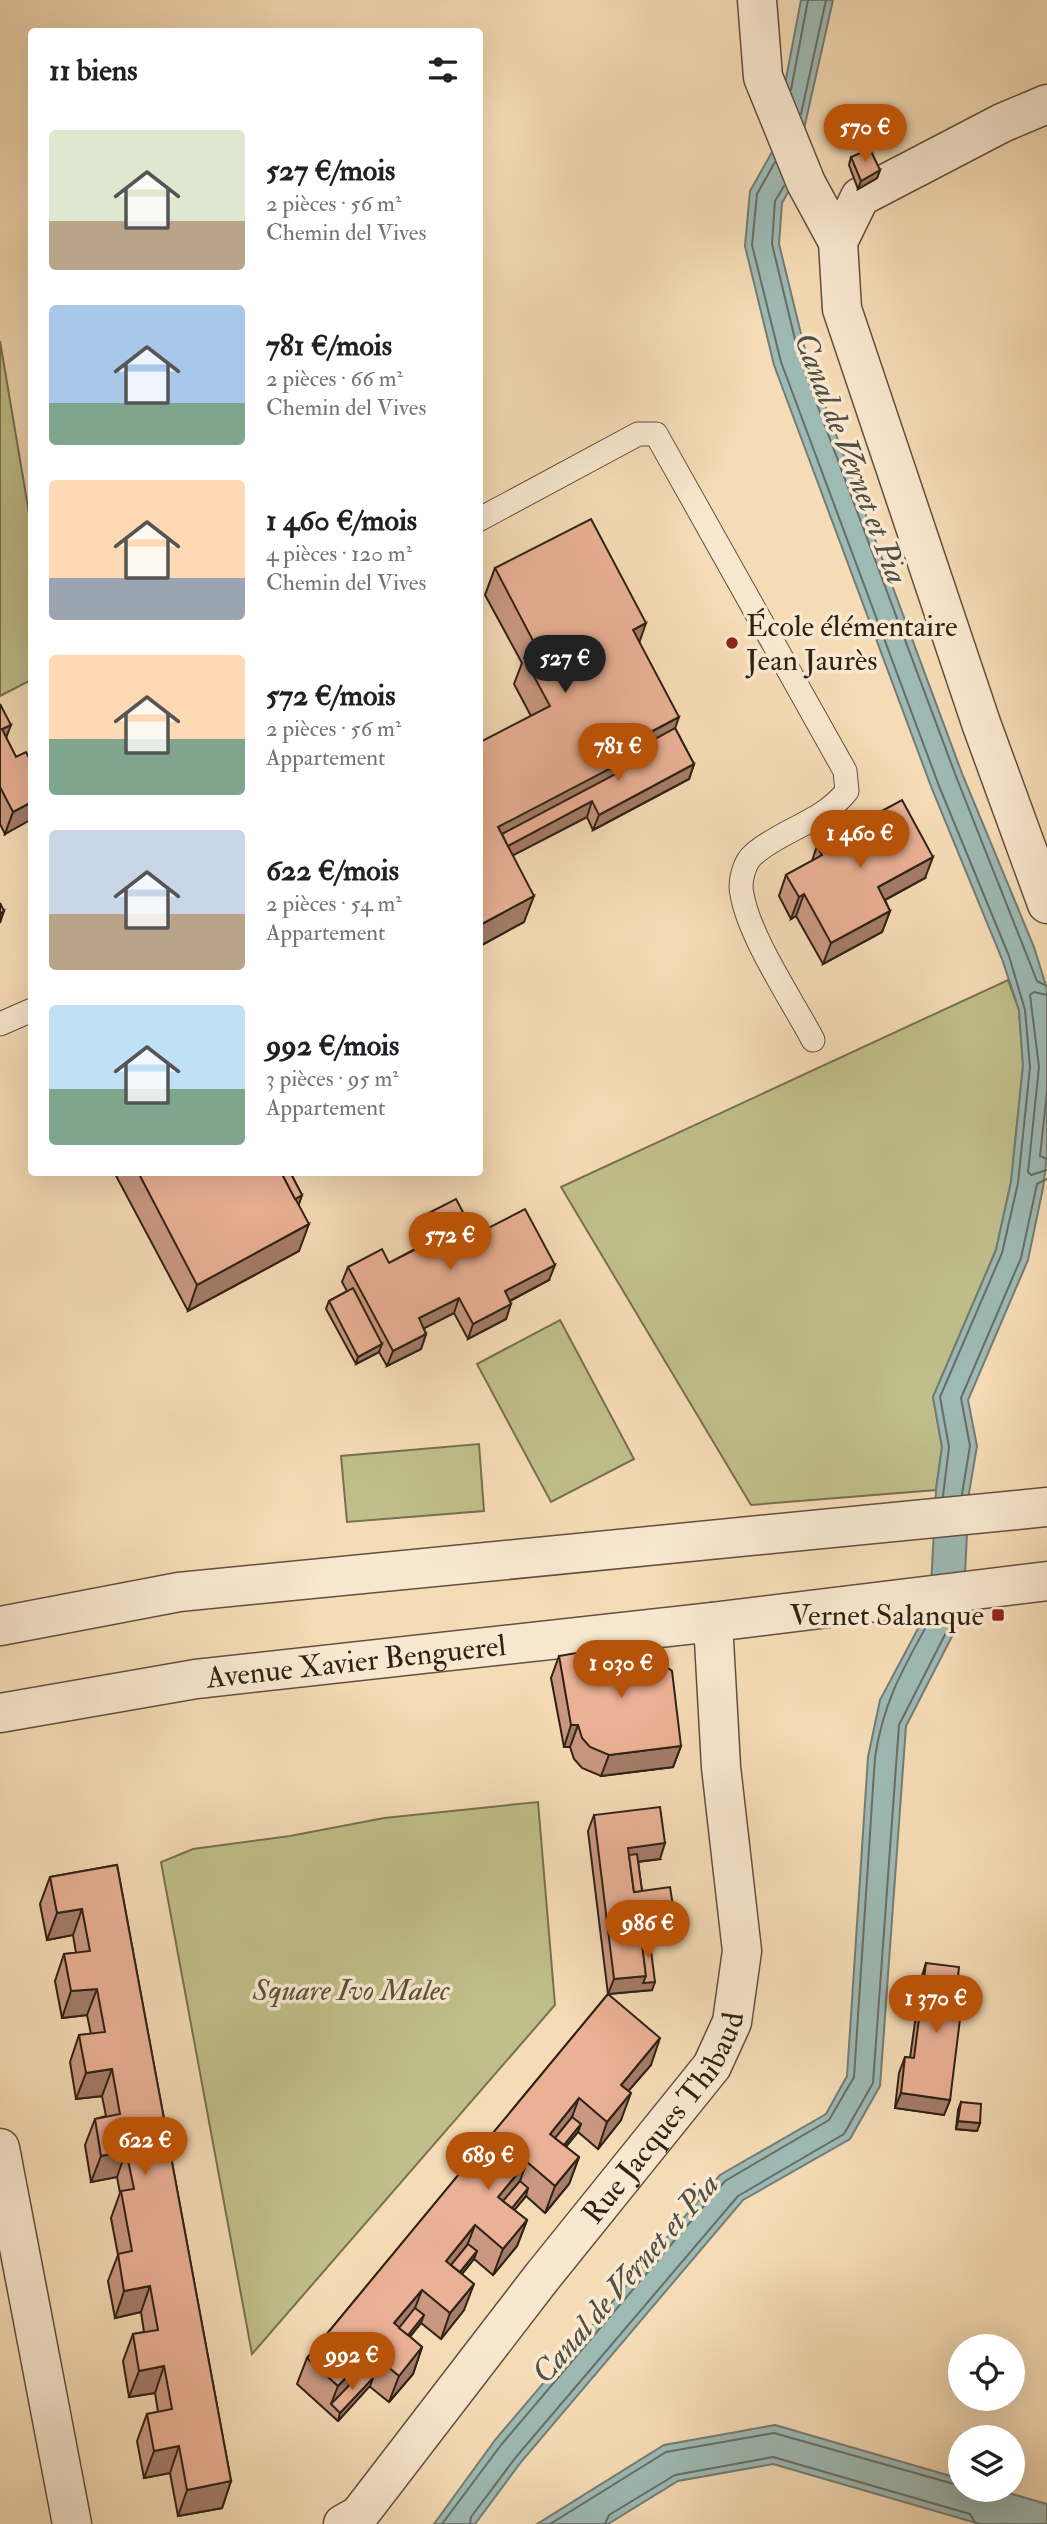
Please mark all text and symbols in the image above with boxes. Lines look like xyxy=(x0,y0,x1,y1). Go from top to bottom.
icon: filters xyxy=(424,51,462,89)
text: 11 biens xyxy=(49,52,138,89)
pin: 570 € xyxy=(816,104,914,164)
text: 570 € xyxy=(840,112,890,141)
text: 527 €/mois xyxy=(266,152,395,189)
icon: home xyxy=(105,158,189,242)
text: 2 pièces · 56 m² xyxy=(266,189,401,218)
text: Chemin del Vives xyxy=(266,218,426,247)
text: 781 €/mois xyxy=(266,327,392,364)
water label: Canal de Vernet et Pia xyxy=(785,327,917,590)
icon: home xyxy=(105,333,189,417)
text: 2 pièces · 66 m² xyxy=(266,364,403,393)
text: Chemin del Vives xyxy=(266,393,426,422)
text: 1 460 €/mois xyxy=(266,502,417,539)
icon: home xyxy=(105,508,189,592)
text: 4 pièces · 120 m² xyxy=(266,539,412,568)
text: Chemin del Vives xyxy=(266,568,426,597)
place label: École élémentaire Jean Jaurès xyxy=(745,607,958,679)
marker: École élémentaire Jean Jaurès xyxy=(724,635,740,651)
pin: 527 € xyxy=(516,636,614,695)
text: 527 € xyxy=(540,643,590,672)
text: 572 €/mois xyxy=(266,677,396,714)
icon: home xyxy=(105,683,189,767)
text: 2 pièces · 56 m² xyxy=(266,714,401,743)
pin: 781 € xyxy=(569,724,667,783)
text: 781 € xyxy=(594,731,642,760)
text: Appartement xyxy=(266,743,386,772)
pin: 1 460 € xyxy=(795,810,925,870)
text: 1 460 € xyxy=(826,818,894,847)
text: 622 €/mois xyxy=(266,852,399,889)
icon: home xyxy=(105,858,189,942)
text: 2 pièces · 54 m² xyxy=(266,889,402,918)
text: Appartement xyxy=(266,918,386,947)
text: 992 €/mois xyxy=(266,1027,399,1064)
icon: home xyxy=(105,1033,189,1117)
text: 3 pièces · 95 m² xyxy=(266,1064,399,1093)
text: Appartement xyxy=(266,1093,386,1122)
pin: 572 € xyxy=(401,1212,499,1272)
text: 572 € xyxy=(425,1220,475,1249)
place label: Vernet Salanque xyxy=(789,1597,984,1634)
marker: Vernet Salanque xyxy=(990,1607,1006,1623)
street label: Avenue Xavier Benguerel xyxy=(203,1627,508,1697)
pin: 1 030 € xyxy=(556,1640,686,1700)
text: 1 030 € xyxy=(589,1648,653,1677)
pin: 986 € xyxy=(599,1900,697,1960)
text: 986 € xyxy=(622,1908,674,1937)
park label: Square Ivo Malec xyxy=(252,1972,450,2009)
pin: 1 370 € xyxy=(871,1976,1001,2035)
text: 1 370 € xyxy=(905,1983,967,2012)
street label: Rue Jacques Thibaud xyxy=(574,2010,752,2231)
pin: 622 € xyxy=(96,2118,194,2177)
text: 622 € xyxy=(118,2125,172,2154)
pin: 689 € xyxy=(439,2132,537,2192)
text: 689 € xyxy=(462,2140,514,2169)
water label: Canal de Vernet et Pia xyxy=(523,2165,728,2392)
pin: 992 € xyxy=(303,2332,401,2392)
map controls xyxy=(948,2334,1025,2502)
button: locate xyxy=(948,2334,1025,2411)
text: 992 € xyxy=(325,2340,379,2369)
button: layers xyxy=(948,2425,1025,2502)

